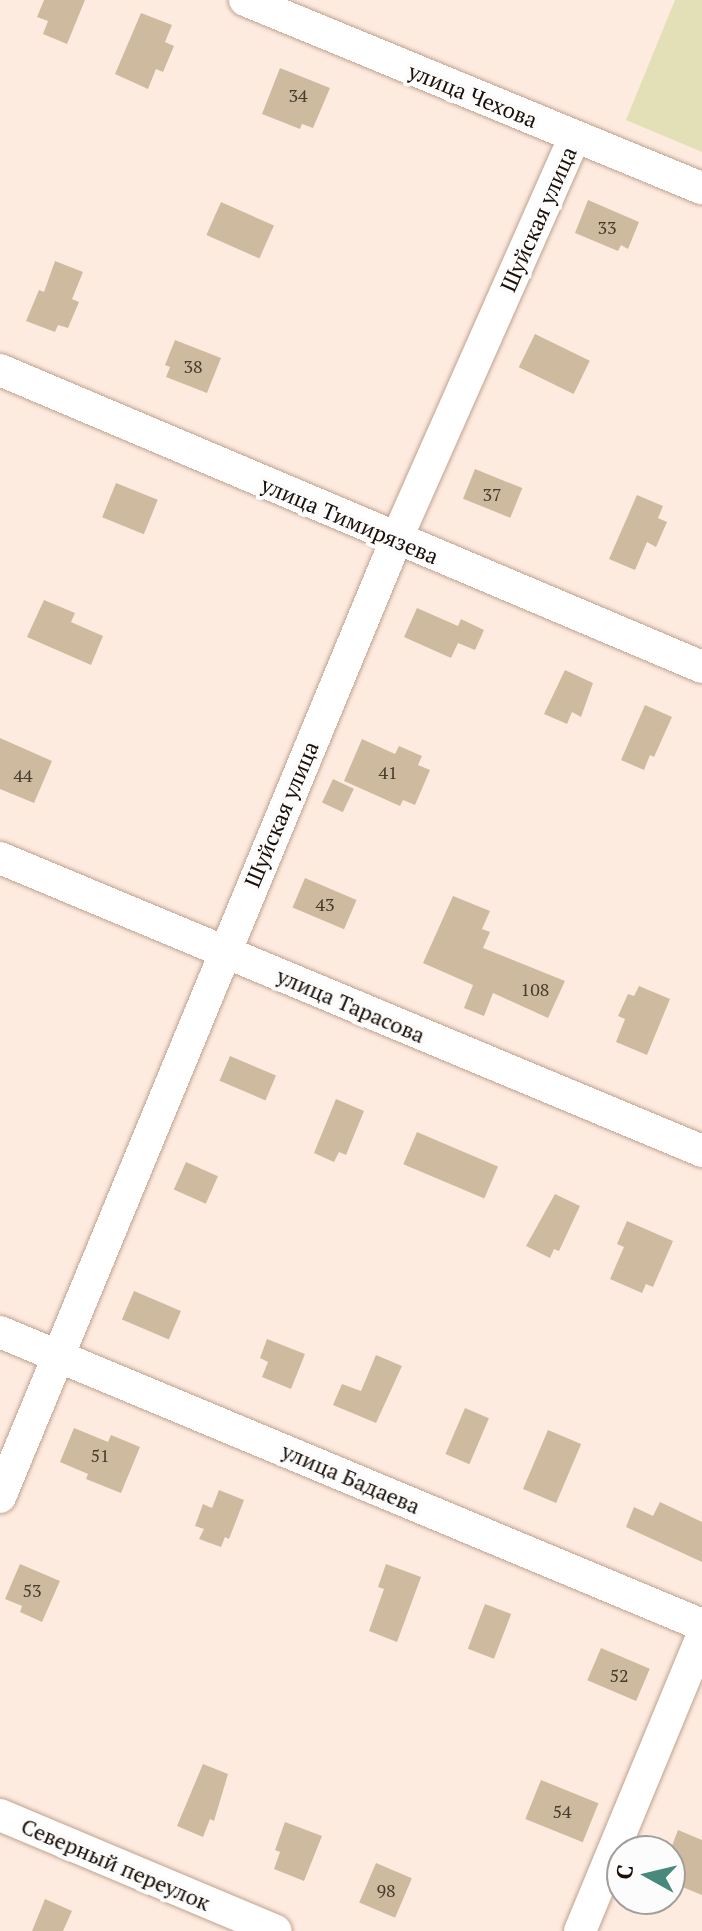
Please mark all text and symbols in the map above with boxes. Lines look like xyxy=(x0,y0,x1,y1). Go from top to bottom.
street label: улица Чехова xyxy=(405,57,541,133)
house number: 34 xyxy=(288,84,308,106)
street label: Шуйская улица xyxy=(494,142,582,296)
house number: 33 xyxy=(597,216,617,238)
house number: 38 xyxy=(183,355,203,377)
street label: улица Тимирязева xyxy=(257,471,443,569)
house number: 37 xyxy=(482,483,502,505)
street label: Шуйская улица xyxy=(238,737,324,891)
house number: 41 xyxy=(378,761,398,783)
house number: 44 xyxy=(13,764,33,786)
house number: 43 xyxy=(315,893,335,915)
street label: улица Тарасова xyxy=(273,962,429,1048)
house number: 108 xyxy=(521,978,549,1000)
street label: улица Бадаева xyxy=(278,1437,424,1519)
house number: 51 xyxy=(90,1444,110,1466)
house number: 53 xyxy=(22,1579,42,1601)
house number: 52 xyxy=(609,1664,629,1686)
house number: 54 xyxy=(552,1800,572,1822)
street label: Северный переулок xyxy=(18,1812,214,1916)
north arrow xyxy=(606,1835,686,1915)
text: С xyxy=(608,1863,639,1881)
house number: 98 xyxy=(376,1879,396,1901)

